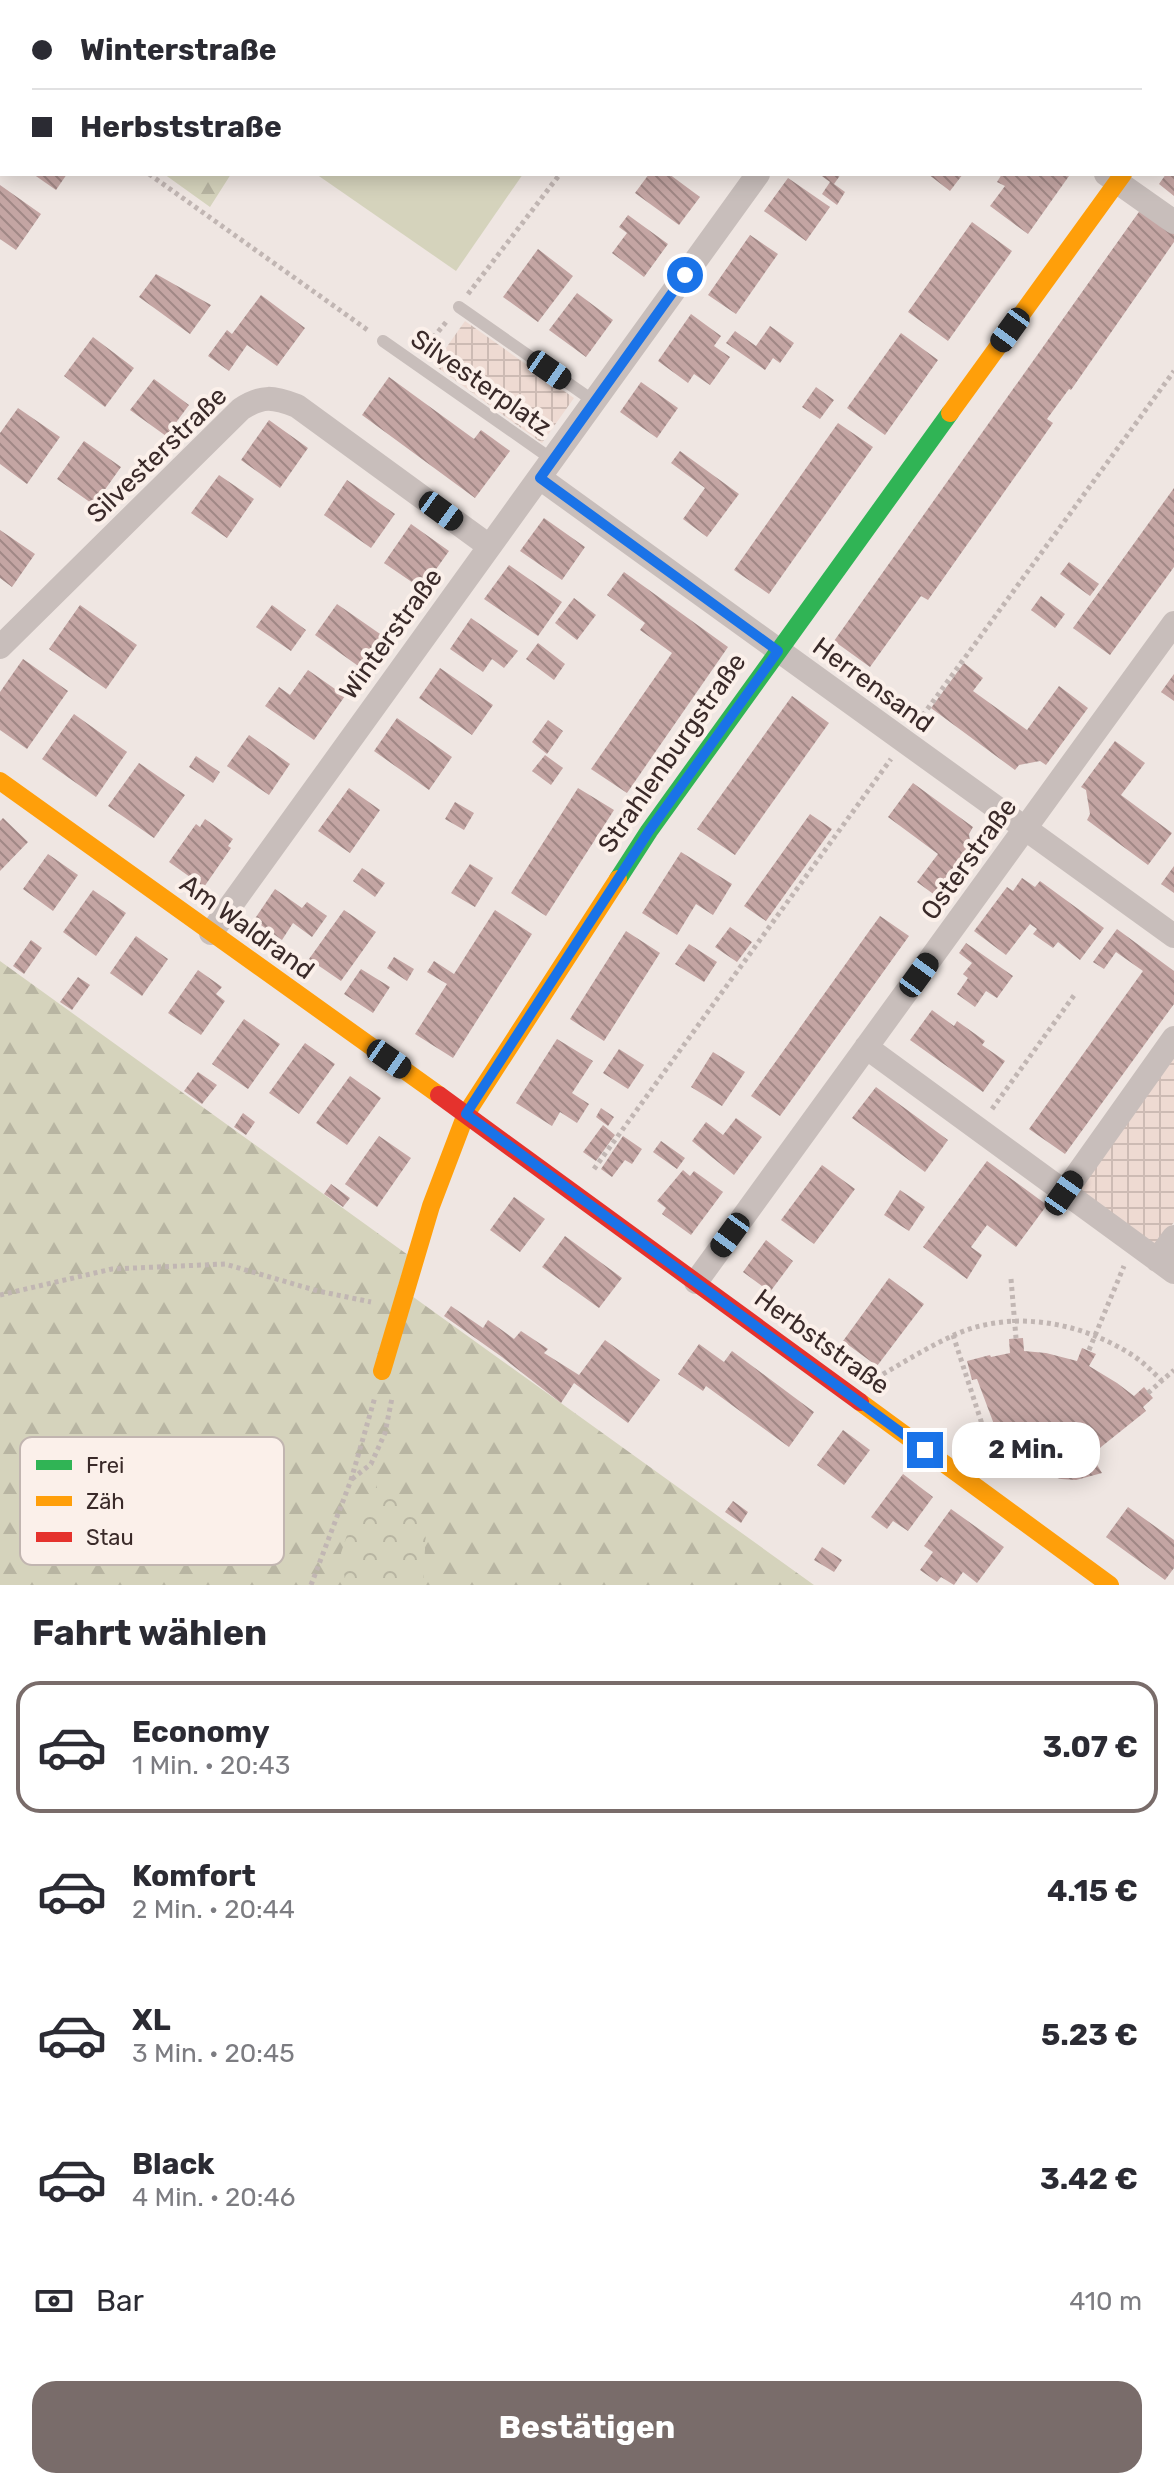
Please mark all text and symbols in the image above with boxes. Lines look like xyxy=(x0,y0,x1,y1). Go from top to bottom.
text: Winterstraße xyxy=(80,32,277,68)
text: Herbststraße xyxy=(80,109,282,145)
route start xyxy=(667,257,703,293)
car xyxy=(986,304,1034,356)
street label: Silvesterplatz xyxy=(405,323,557,443)
car xyxy=(522,346,576,394)
street label: Silvesterstraße xyxy=(81,380,233,530)
car xyxy=(415,487,467,535)
street label: Winterstraße xyxy=(333,562,449,706)
street label: Herrensand xyxy=(807,631,939,739)
street label: Strahlenburgstraße xyxy=(592,647,752,859)
street label: Osterstraße xyxy=(915,792,1023,926)
street label: Am Waldrand xyxy=(174,868,320,986)
car xyxy=(895,949,943,1001)
car xyxy=(362,1035,416,1083)
car xyxy=(1040,1166,1088,1220)
car xyxy=(706,1209,754,1261)
street label: Herbststraße xyxy=(748,1283,896,1401)
callout: 2 Min. xyxy=(953,1422,1101,1478)
route end xyxy=(907,1432,943,1468)
text: 2 Min. xyxy=(988,1434,1064,1465)
legend xyxy=(20,1437,284,1565)
text: Frei xyxy=(86,1452,124,1479)
text: Zäh xyxy=(86,1488,125,1515)
text: Stau xyxy=(86,1524,134,1551)
text: Fahrt wählen xyxy=(32,1611,267,1654)
icon: car xyxy=(36,1711,108,1783)
text: Economy xyxy=(132,1714,270,1750)
text: 3.07 € xyxy=(1042,1729,1138,1765)
text: 1 Min. · 20:43 xyxy=(132,1750,290,1781)
icon: car xyxy=(36,1855,108,1927)
text: Komfort xyxy=(132,1858,256,1894)
text: 4.15 € xyxy=(1047,1873,1138,1909)
text: 2 Min. · 20:44 xyxy=(132,1894,295,1925)
icon: car xyxy=(36,1999,108,2071)
text: XL xyxy=(132,2002,171,2038)
text: 5.23 € xyxy=(1041,2017,1138,2053)
text: 3 Min. · 20:45 xyxy=(132,2038,295,2069)
icon: car xyxy=(36,2143,108,2215)
text: Black xyxy=(132,2146,215,2182)
text: 3.42 € xyxy=(1040,2161,1138,2197)
text: 4 Min. · 20:46 xyxy=(132,2182,295,2213)
icon: cash xyxy=(32,2279,76,2323)
text: Bar xyxy=(96,2283,144,2319)
text: 410 m xyxy=(1069,2286,1142,2317)
button: Bestätigen xyxy=(32,2381,1142,2473)

